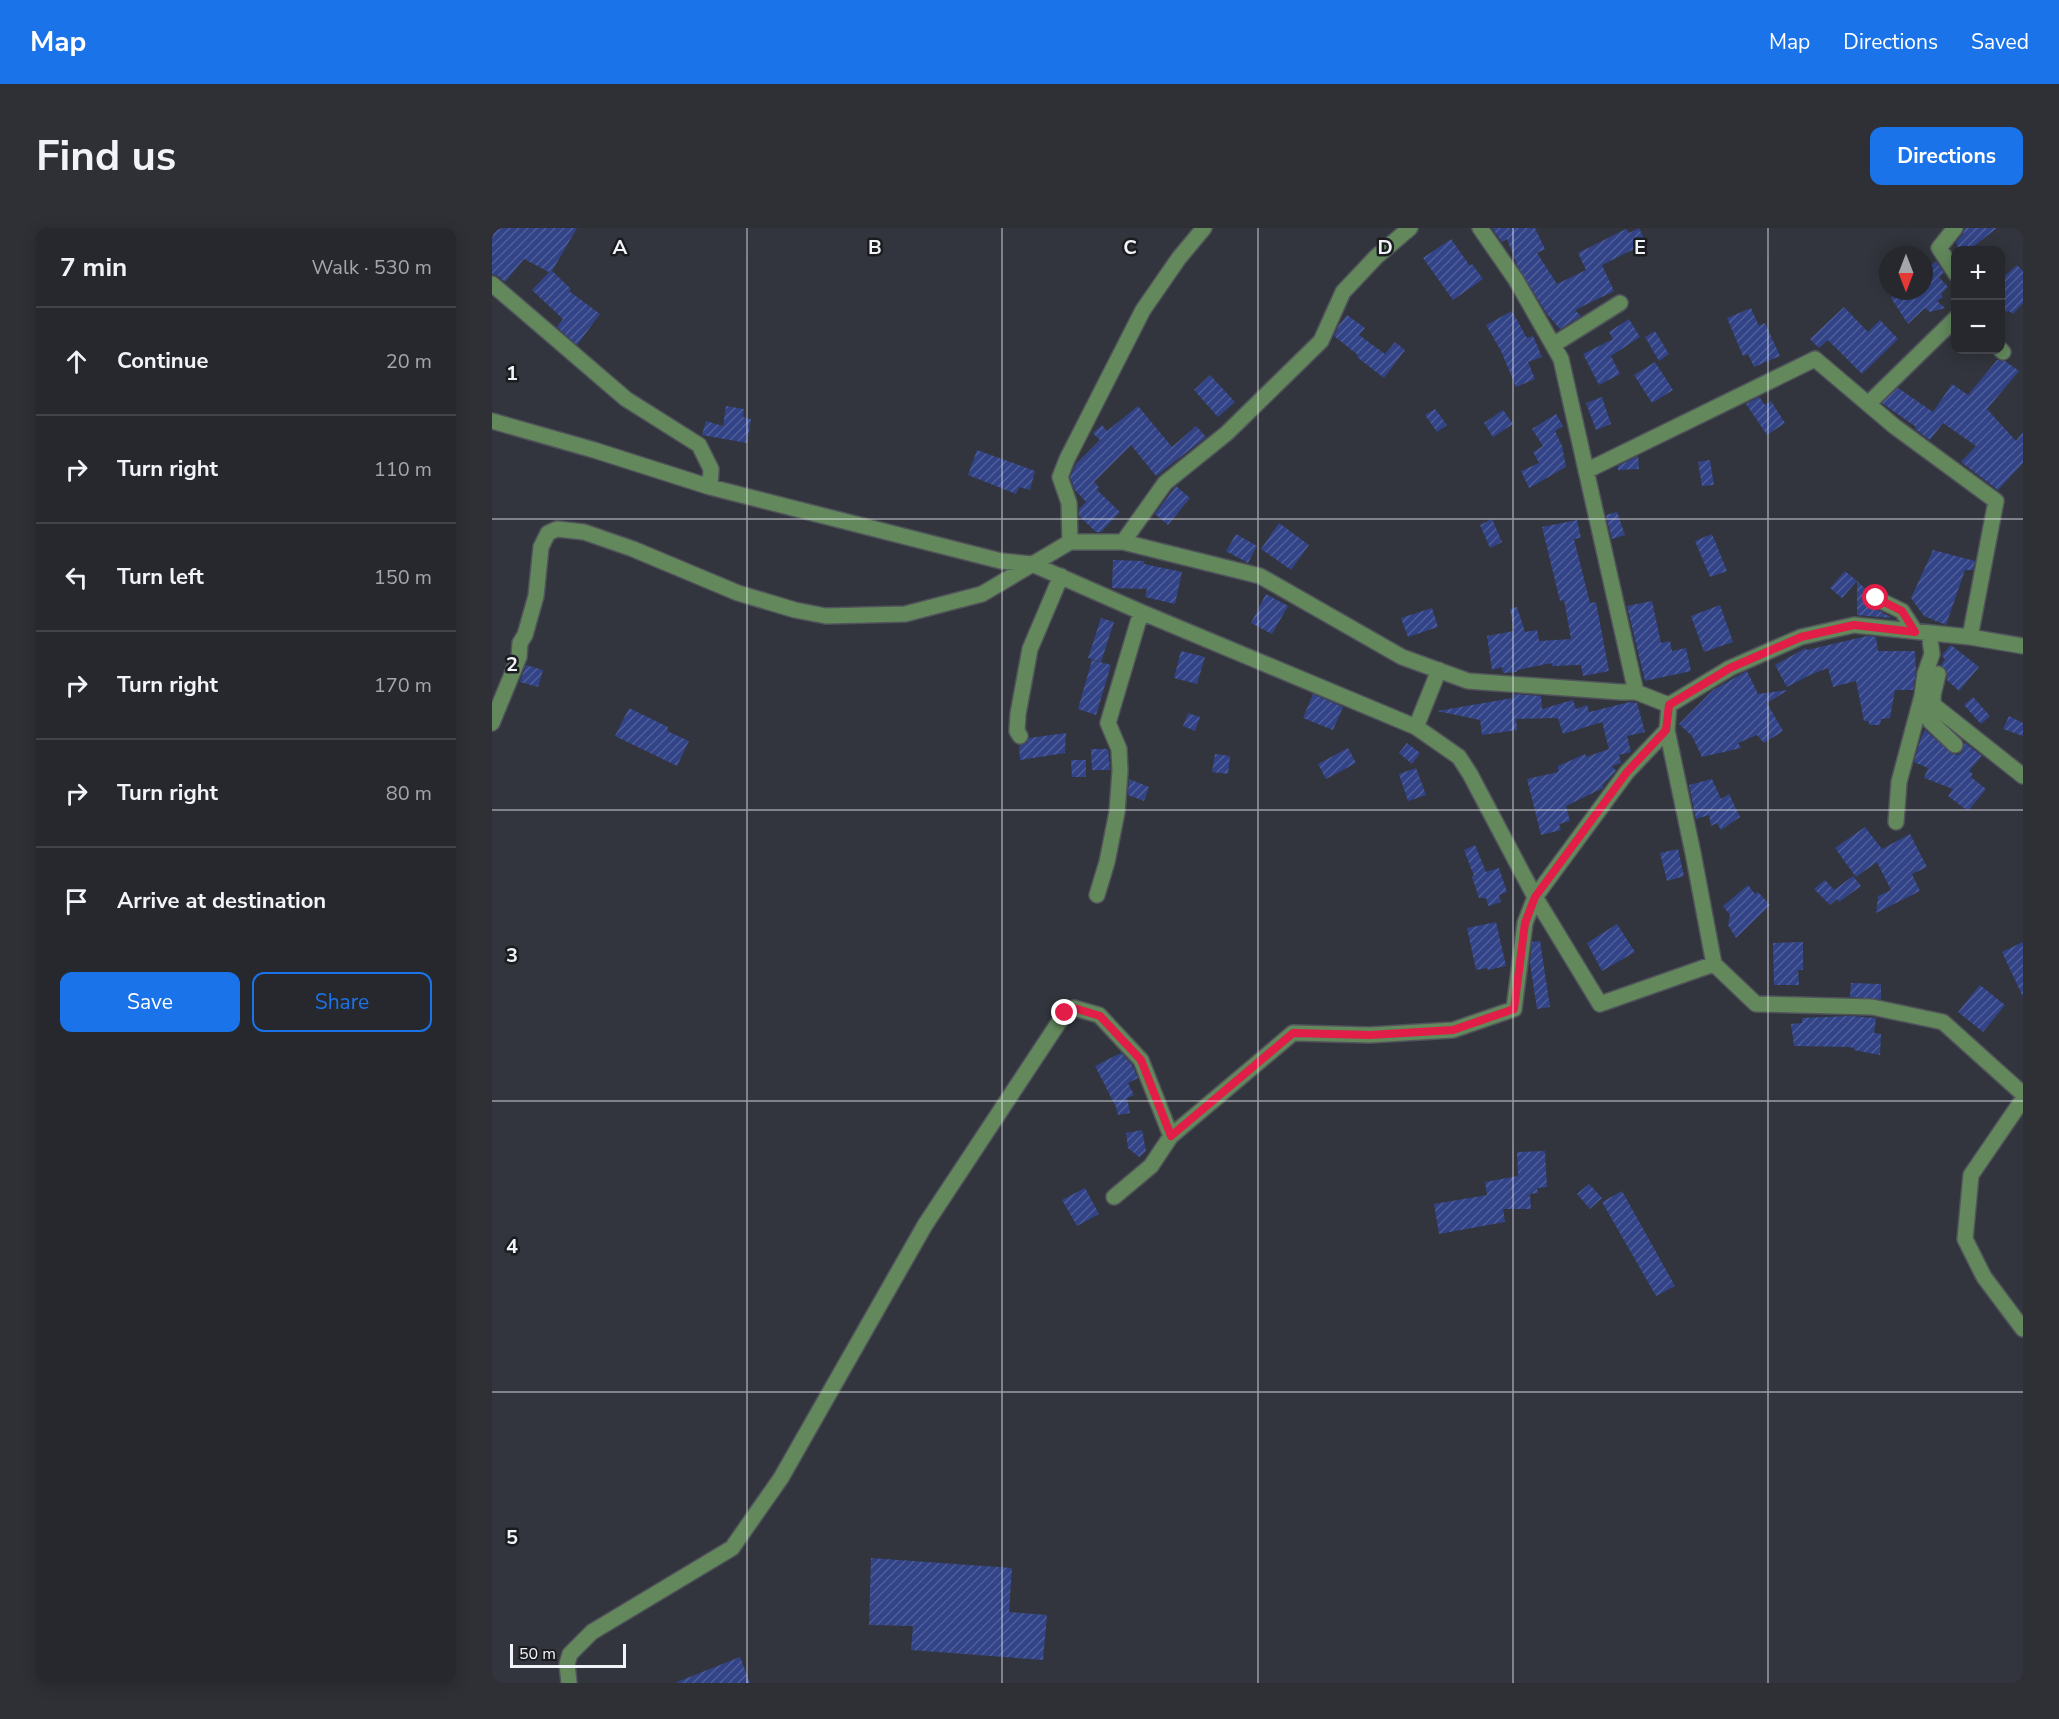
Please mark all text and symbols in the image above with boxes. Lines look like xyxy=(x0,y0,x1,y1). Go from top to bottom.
text: Map xyxy=(30,23,86,61)
text: Map xyxy=(1769,28,1810,56)
text: Directions xyxy=(1843,28,1938,56)
text: Saved xyxy=(1971,28,2029,56)
button: Directions xyxy=(1870,127,2023,185)
text: Find us xyxy=(36,128,176,185)
text: A xyxy=(613,234,628,261)
text: B xyxy=(868,234,882,261)
text: C xyxy=(1123,234,1137,261)
text: D xyxy=(1377,234,1393,261)
text: E xyxy=(1634,234,1646,261)
north arrow xyxy=(1879,246,1933,300)
map controls xyxy=(1951,246,2005,354)
button: + xyxy=(1951,246,2005,300)
text: 7 min xyxy=(60,250,127,285)
text: Walk · 530 m xyxy=(312,254,432,281)
button: − xyxy=(1951,300,2005,354)
icon: ahead xyxy=(60,345,93,378)
text: Continue xyxy=(117,346,208,376)
text: 20 m xyxy=(386,348,432,375)
text: 1 xyxy=(506,360,518,387)
icon: right xyxy=(60,453,93,486)
text: Turn right xyxy=(117,454,218,484)
text: 110 m xyxy=(374,456,432,483)
icon: left xyxy=(60,561,93,594)
text: Turn left xyxy=(117,562,204,592)
text: 150 m xyxy=(374,564,432,591)
route start xyxy=(1862,584,1888,610)
text: 2 xyxy=(506,651,518,678)
icon: right xyxy=(60,669,93,702)
text: Turn right xyxy=(117,670,218,700)
text: 170 m xyxy=(374,672,432,699)
icon: right xyxy=(60,777,93,810)
text: Turn right xyxy=(117,778,218,808)
text: 80 m xyxy=(386,780,432,807)
icon: arrive xyxy=(60,885,93,918)
text: Arrive at destination xyxy=(117,886,326,916)
text: 3 xyxy=(506,942,518,969)
button: Save xyxy=(60,972,240,1032)
button: Share xyxy=(252,972,432,1032)
route end xyxy=(1051,999,1077,1025)
text: 4 xyxy=(506,1233,518,1260)
text: 5 xyxy=(506,1524,518,1551)
scale bar xyxy=(510,1641,626,1668)
text: 50 m xyxy=(519,1643,556,1665)

